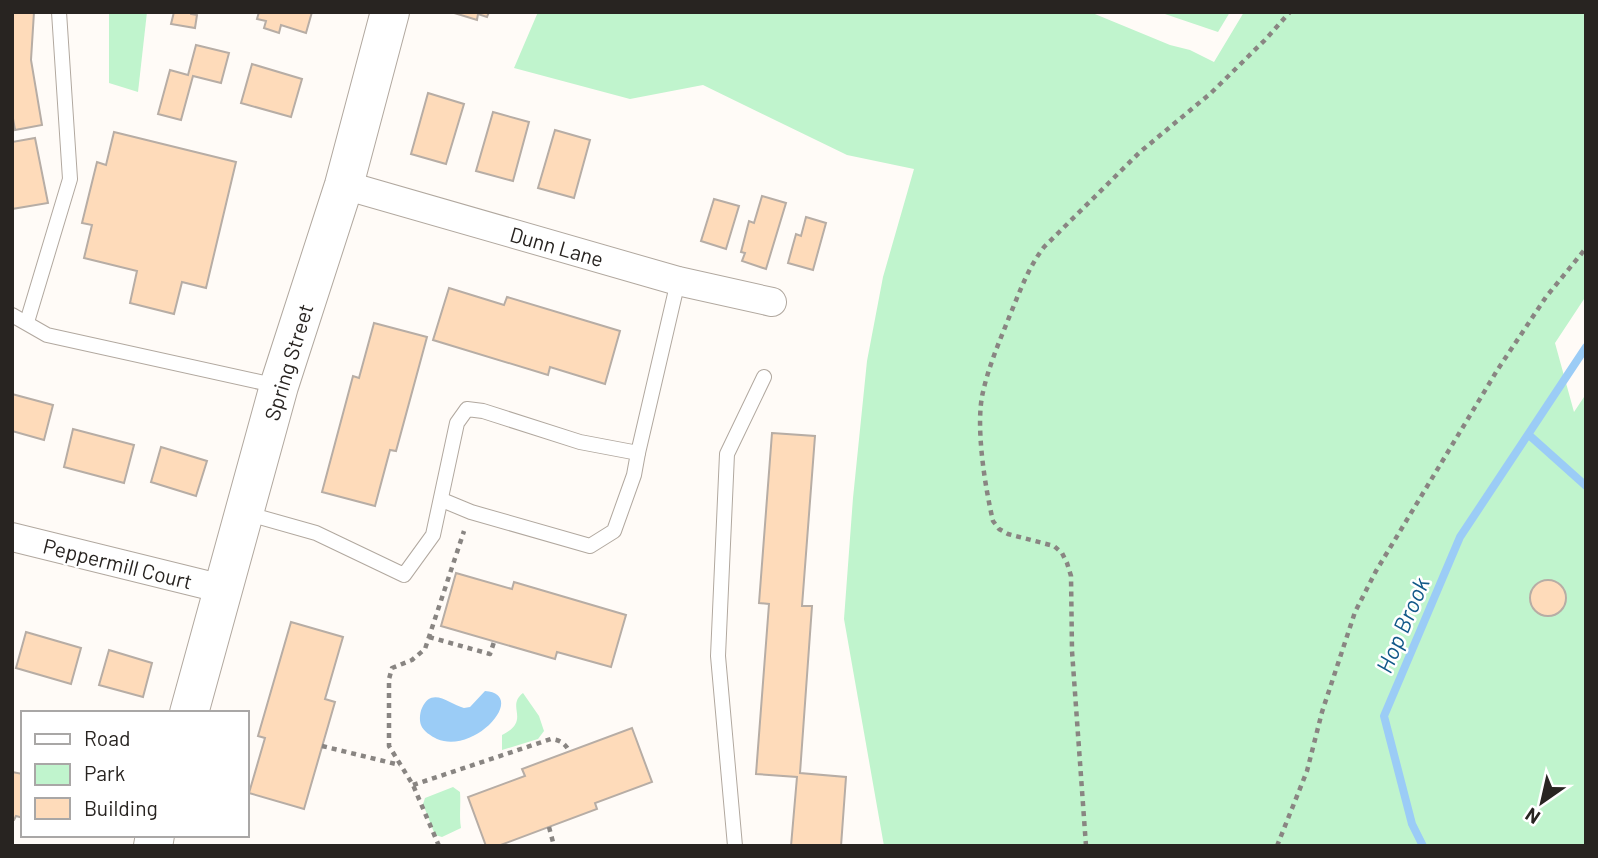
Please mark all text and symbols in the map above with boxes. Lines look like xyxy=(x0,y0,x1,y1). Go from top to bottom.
street label: Dunn Lane xyxy=(508,221,606,271)
street label: Spring Street xyxy=(258,301,318,423)
street label: Peppermill Court xyxy=(41,532,195,594)
water label: Hop Brook xyxy=(1369,573,1435,677)
legend xyxy=(21,711,248,837)
text: Road xyxy=(84,725,130,750)
text: Park xyxy=(84,760,125,785)
north arrow xyxy=(1507,767,1577,837)
text: Building xyxy=(84,795,158,820)
text: N xyxy=(1521,803,1544,830)

